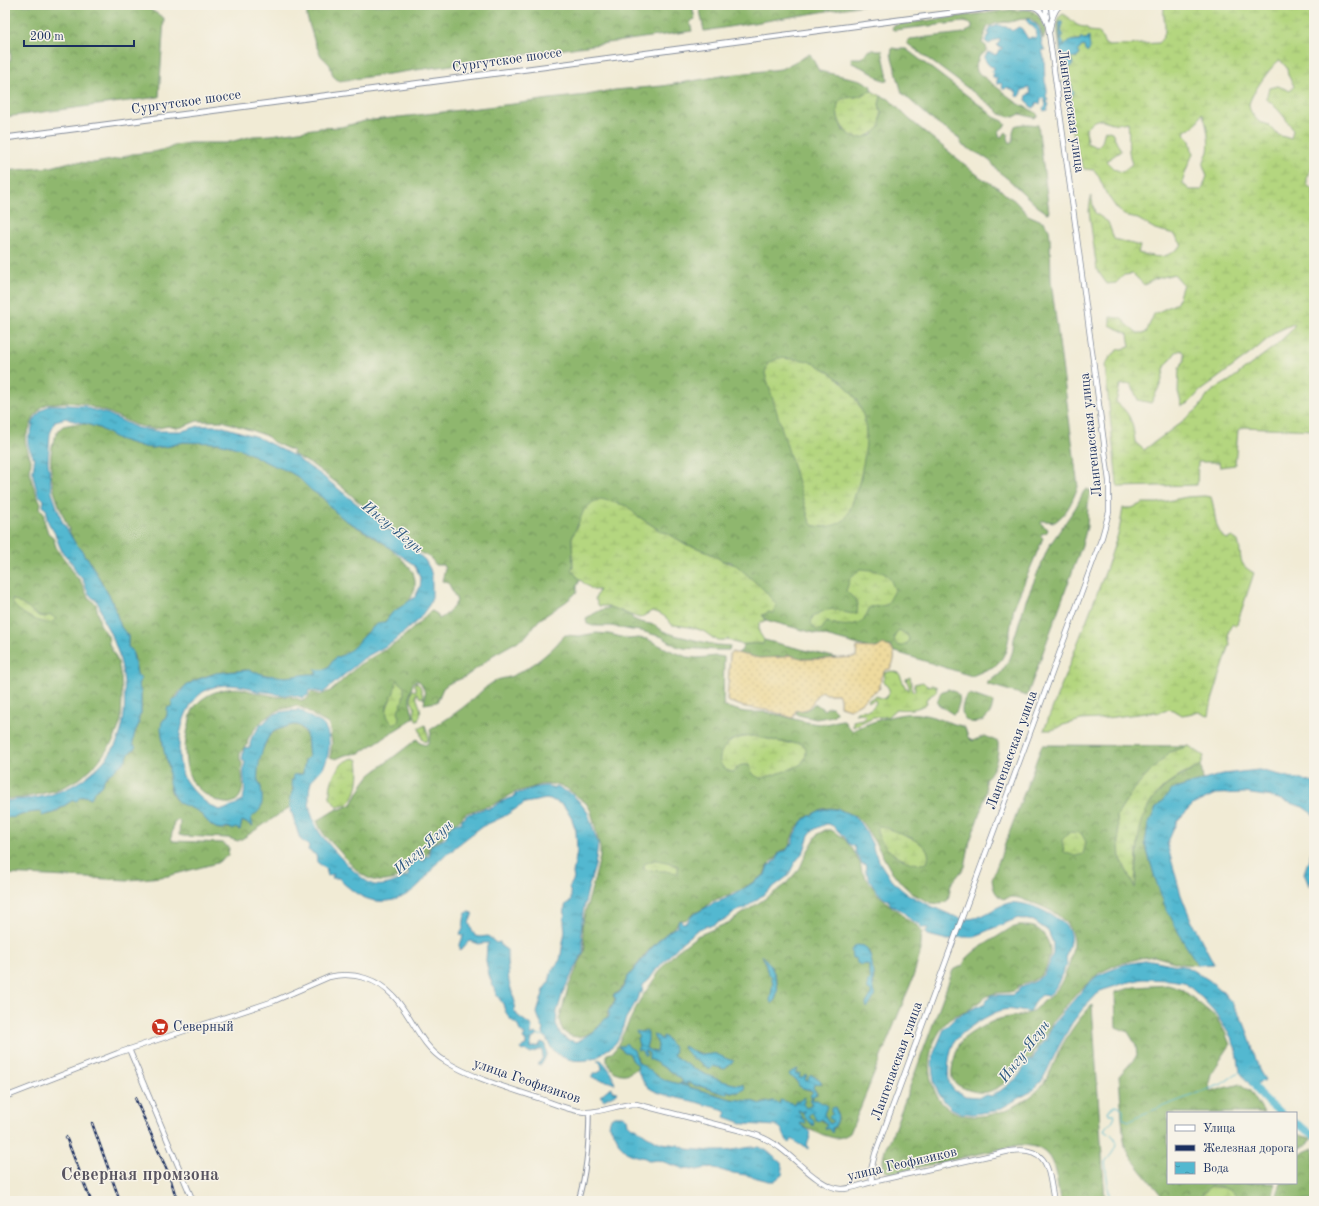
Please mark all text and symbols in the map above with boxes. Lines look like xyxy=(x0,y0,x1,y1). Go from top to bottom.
scale bar xyxy=(24,22,134,48)
text: 200 m xyxy=(30,31,64,43)
street label: Сургутское шоссе xyxy=(451,45,563,75)
street label: Лангепасская улица xyxy=(1055,48,1087,174)
street label: Сургутское шоссе xyxy=(130,87,242,117)
street label: Лангепасская улица xyxy=(1077,372,1104,498)
water label: Ингу-Ягун xyxy=(358,498,426,557)
street label: Лангепасская улица xyxy=(984,689,1040,811)
water label: Ингу-Ягун xyxy=(391,817,457,879)
street label: Лангепасская улица xyxy=(869,1000,925,1122)
supermarket icon: Северный xyxy=(150,1017,170,1037)
water label: Ингу-Ягун xyxy=(996,1018,1053,1087)
place label: Северный xyxy=(173,1020,234,1034)
street label: улица Геофизиков xyxy=(471,1056,583,1107)
legend xyxy=(1167,1112,1297,1184)
text: Улица xyxy=(1203,1123,1236,1135)
text: Железная дорога xyxy=(1203,1143,1294,1155)
street label: улица Геофизиков xyxy=(846,1144,959,1184)
text: Вода xyxy=(1203,1163,1229,1175)
district label: Северная промзона xyxy=(61,1166,219,1184)

